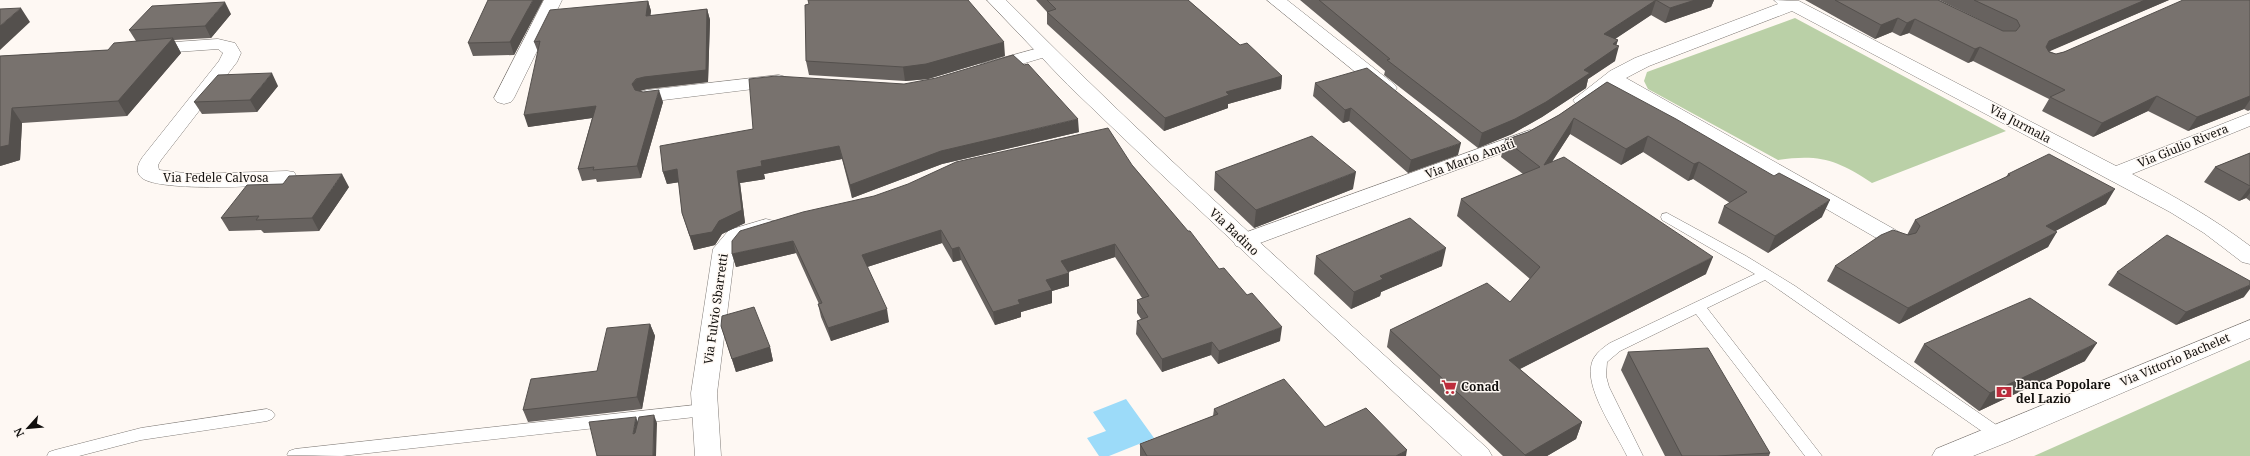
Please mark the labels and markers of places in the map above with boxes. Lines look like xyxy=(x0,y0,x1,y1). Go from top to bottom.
place label: Banca Popolare del Lazio xyxy=(2016,376,2111,407)
supermarket icon: Conad xyxy=(1440,378,1458,396)
place label: Conad xyxy=(1461,378,1500,395)
bank icon: Banca Popolare del Lazio xyxy=(1995,383,2013,401)

